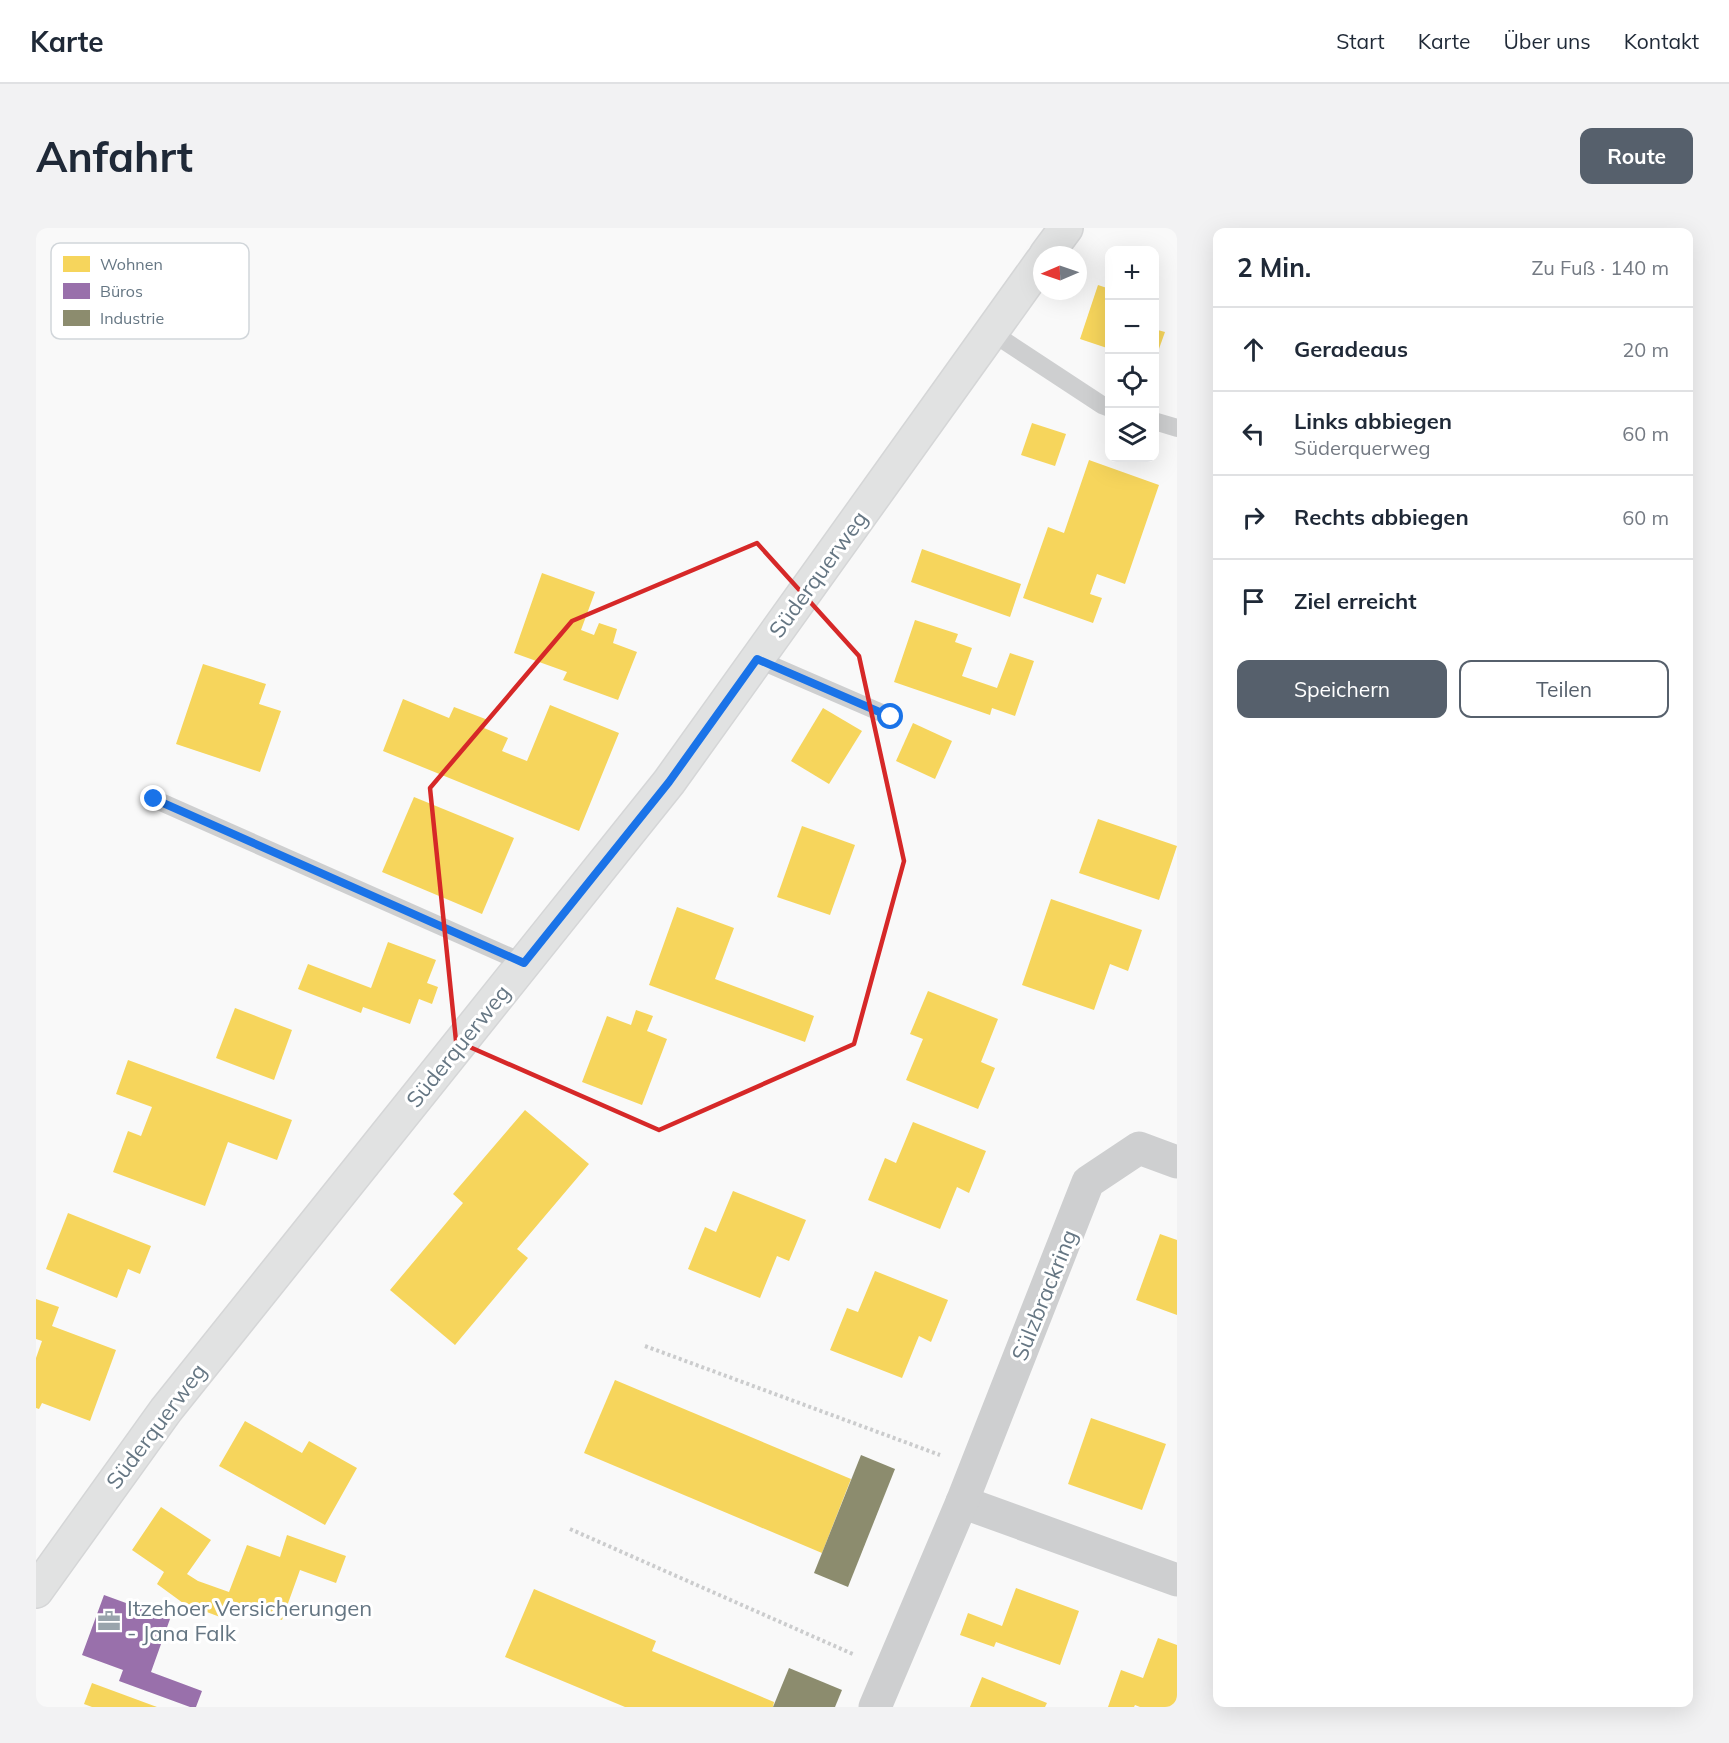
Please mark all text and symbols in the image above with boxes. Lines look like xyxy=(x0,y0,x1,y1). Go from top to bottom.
text: Karte xyxy=(30,24,104,59)
text: Start xyxy=(1336,28,1385,54)
text: Karte xyxy=(1418,28,1470,54)
text: Über uns xyxy=(1503,28,1591,54)
text: Kontakt xyxy=(1624,28,1699,54)
button: Route xyxy=(1580,128,1693,184)
text: Anfahrt xyxy=(36,130,193,183)
legend xyxy=(51,243,249,339)
north arrow xyxy=(1033,246,1087,300)
map controls xyxy=(1105,246,1159,462)
button: + xyxy=(1105,246,1159,300)
text: 2 Min. xyxy=(1237,251,1311,284)
text: Wohnen xyxy=(100,254,163,274)
text: Zu Fuß · 140 m xyxy=(1531,255,1669,280)
text: Büros xyxy=(100,281,143,301)
button: − xyxy=(1105,300,1159,354)
text: Industrie xyxy=(100,308,164,328)
icon: ahead xyxy=(1237,333,1270,366)
text: Geradeaus xyxy=(1294,335,1408,363)
text: 20 m xyxy=(1622,337,1669,362)
button: locate xyxy=(1105,354,1159,408)
text: Links abbiegen xyxy=(1294,407,1452,435)
button: layers xyxy=(1105,408,1159,462)
icon: left xyxy=(1237,417,1270,450)
text: 60 m xyxy=(1622,421,1669,446)
text: Süderquerweg xyxy=(1294,435,1430,460)
icon: right xyxy=(1237,501,1270,534)
text: Rechts abbiegen xyxy=(1294,503,1469,531)
street label: Süderquerweg xyxy=(763,505,873,643)
text: 60 m xyxy=(1622,505,1669,530)
icon: arrive xyxy=(1237,585,1270,618)
text: Ziel erreicht xyxy=(1294,587,1417,615)
button: Speichern xyxy=(1237,660,1447,718)
button: Teilen xyxy=(1459,660,1669,718)
route start xyxy=(877,703,903,729)
route end xyxy=(140,785,166,811)
street label: Süderquerweg xyxy=(400,979,516,1113)
street label: Sülzbrackring xyxy=(1005,1225,1083,1365)
street label: Süderquerweg xyxy=(100,1358,212,1494)
place label: Itzehoer Versicherungen - Jana Falk xyxy=(127,1594,372,1647)
office icon: Itzehoer Versicherungen - Jana Falk xyxy=(96,1608,122,1634)

